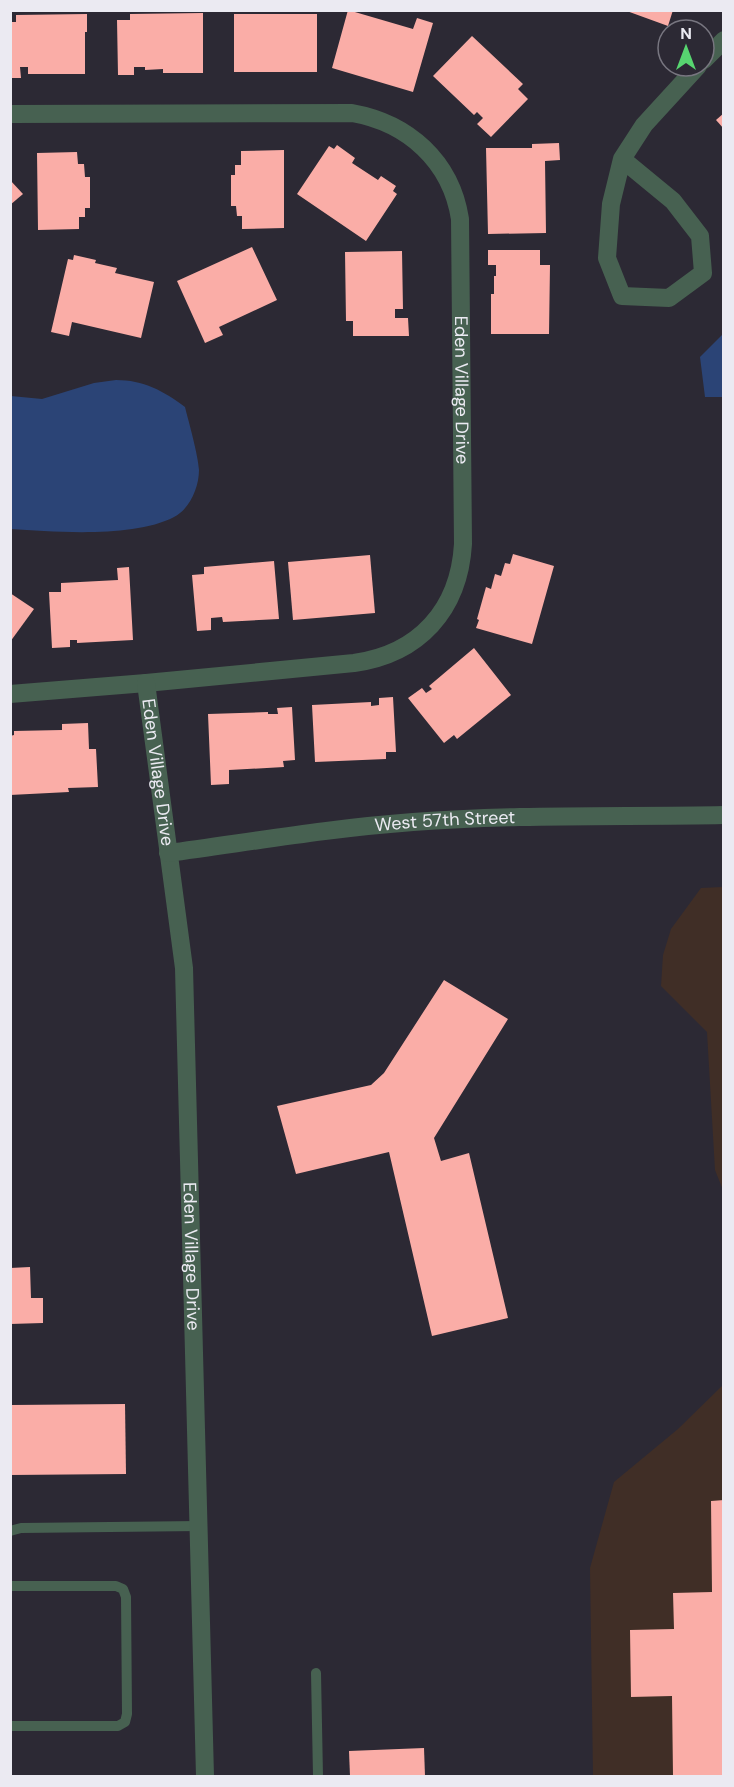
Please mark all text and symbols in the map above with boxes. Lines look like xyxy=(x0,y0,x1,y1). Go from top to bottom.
north arrow xyxy=(656,18,716,78)
text: N xyxy=(680,23,692,44)
street label: Eden Village Drive xyxy=(449,316,474,464)
street label: Eden Village Drive xyxy=(136,697,180,847)
street label: West 57th Street xyxy=(374,805,516,837)
street label: Eden Village Drive xyxy=(178,1182,205,1331)

